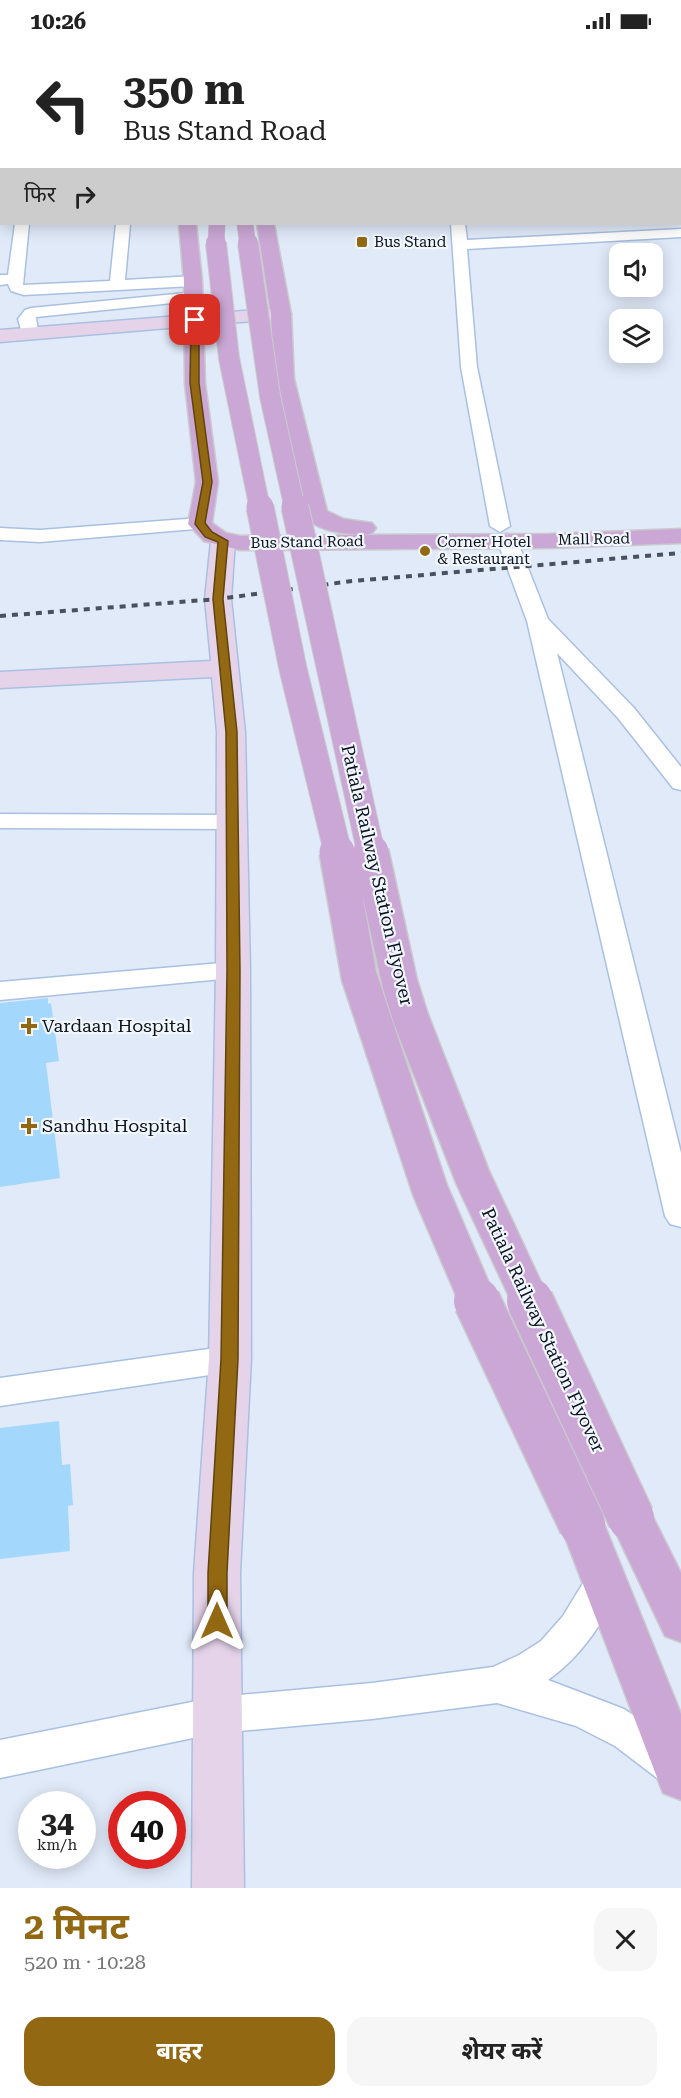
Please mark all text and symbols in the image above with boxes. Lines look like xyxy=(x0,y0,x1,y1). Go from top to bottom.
text: 10:26 xyxy=(30,9,86,34)
text: 350 m xyxy=(123,65,245,114)
icon: left xyxy=(24,66,102,144)
text: Bus Stand Road xyxy=(123,115,326,147)
icon: right xyxy=(68,180,101,213)
text: फिर xyxy=(24,182,56,207)
place label: Bus Stand xyxy=(374,233,447,251)
marker: Bus Stand xyxy=(355,235,369,249)
map controls xyxy=(609,243,663,363)
button: sound xyxy=(609,243,663,297)
pin xyxy=(169,294,220,345)
icon: arrive xyxy=(178,303,211,336)
button: layers xyxy=(609,309,663,363)
street label: Mall Road xyxy=(558,529,631,549)
street label: Bus Stand Road xyxy=(250,532,364,552)
place label: Corner Hotel & Restaurant xyxy=(437,533,531,568)
marker: Corner Hotel & Restaurant xyxy=(418,544,432,558)
street label: Patiala Railway Station Flyover xyxy=(337,742,418,1007)
place label: Vardaan Hospital xyxy=(42,1015,192,1036)
marker: Vardaan Hospital xyxy=(20,1017,38,1035)
place label: Sandhu Hospital xyxy=(42,1115,188,1136)
marker: Sandhu Hospital xyxy=(20,1117,38,1135)
street label: Patiala Railway Station Flyover xyxy=(478,1204,609,1455)
position arrow xyxy=(185,1589,249,1653)
speed limit sign: 40 xyxy=(108,1791,186,1869)
text: 34 xyxy=(40,1805,74,1840)
text: km/h xyxy=(37,1836,77,1854)
text: 2 मिनट xyxy=(24,1906,129,1948)
button: close xyxy=(594,1908,657,1971)
text: 520 m · 10:28 xyxy=(24,1950,146,1974)
button: बाहर xyxy=(24,2017,335,2086)
button: शेयर करें xyxy=(347,2017,657,2086)

